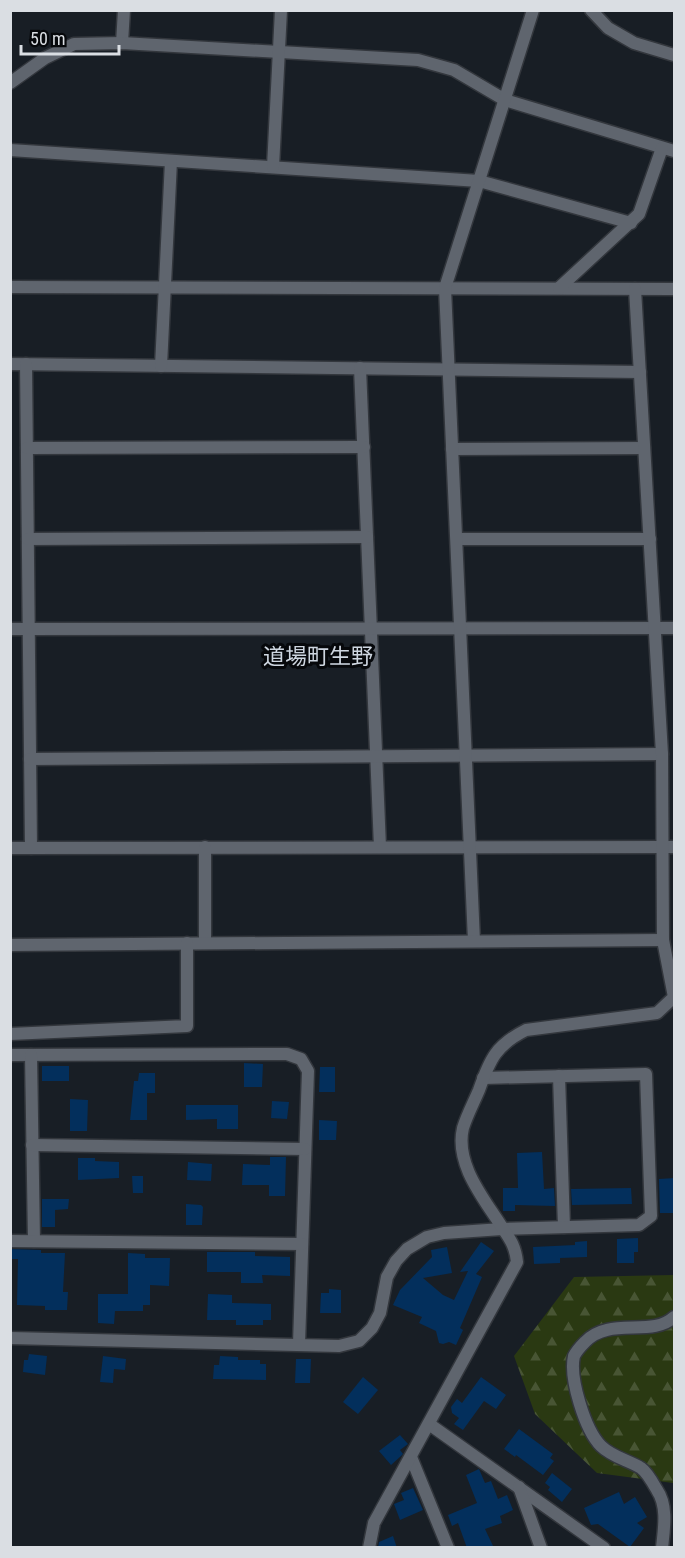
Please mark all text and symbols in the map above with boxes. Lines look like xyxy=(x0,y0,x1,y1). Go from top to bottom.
scale bar xyxy=(21,18,118,56)
text: 50 m xyxy=(30,28,65,49)
district label: 道場町生野 xyxy=(263,644,373,669)

